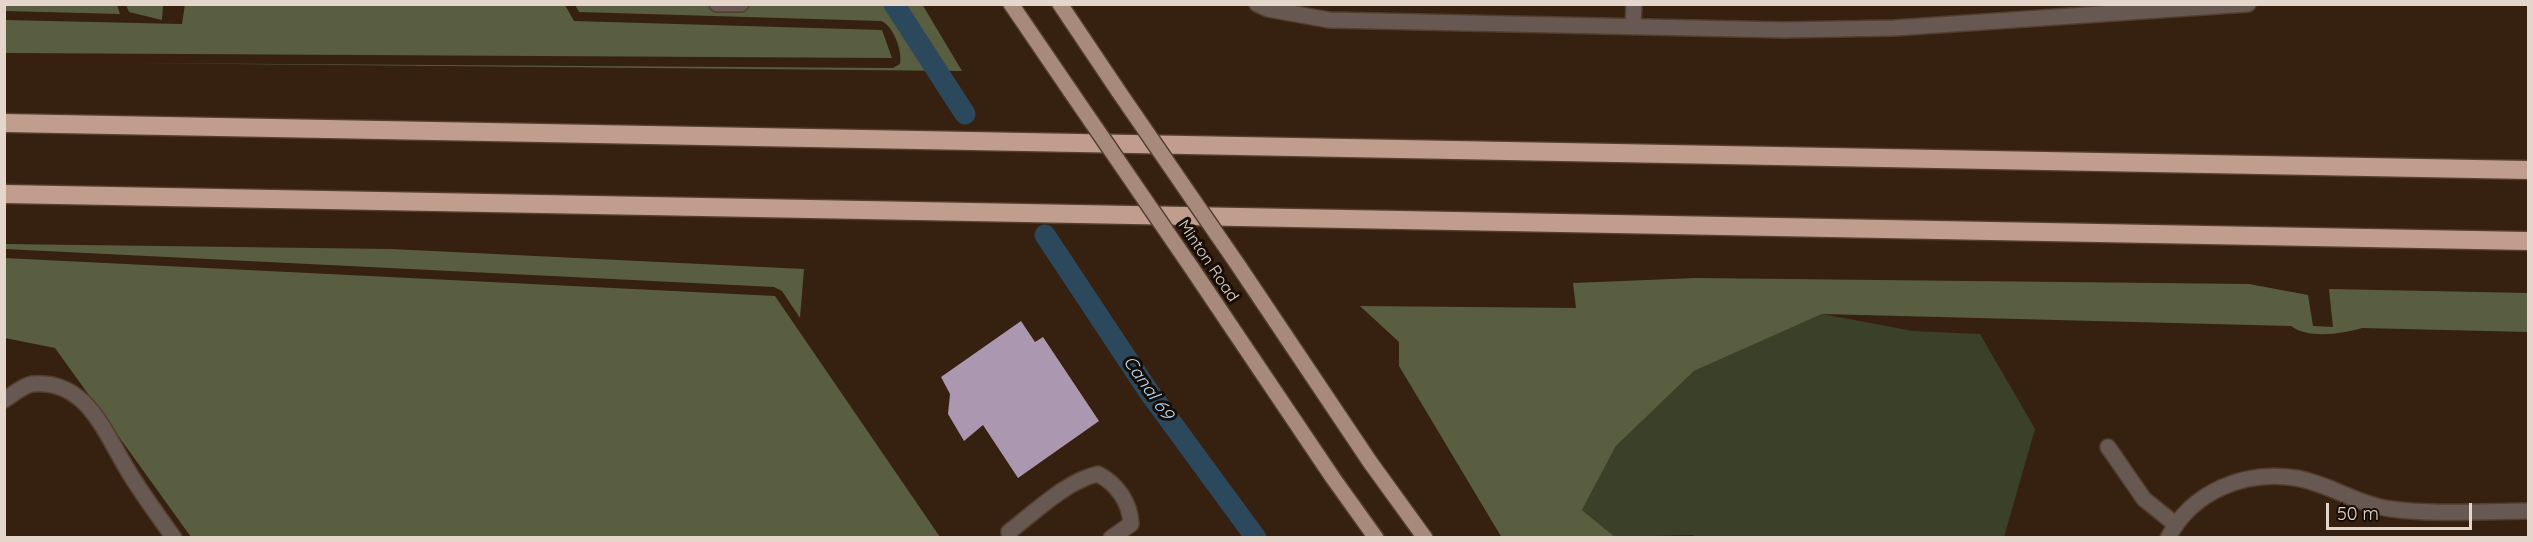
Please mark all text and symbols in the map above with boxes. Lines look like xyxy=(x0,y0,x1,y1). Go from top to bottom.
street label: Minton Road xyxy=(1174,217,1242,305)
water label: Canal 69 xyxy=(1118,352,1178,424)
scale bar xyxy=(2329,491,2474,529)
text: 50 m xyxy=(2337,502,2379,525)

